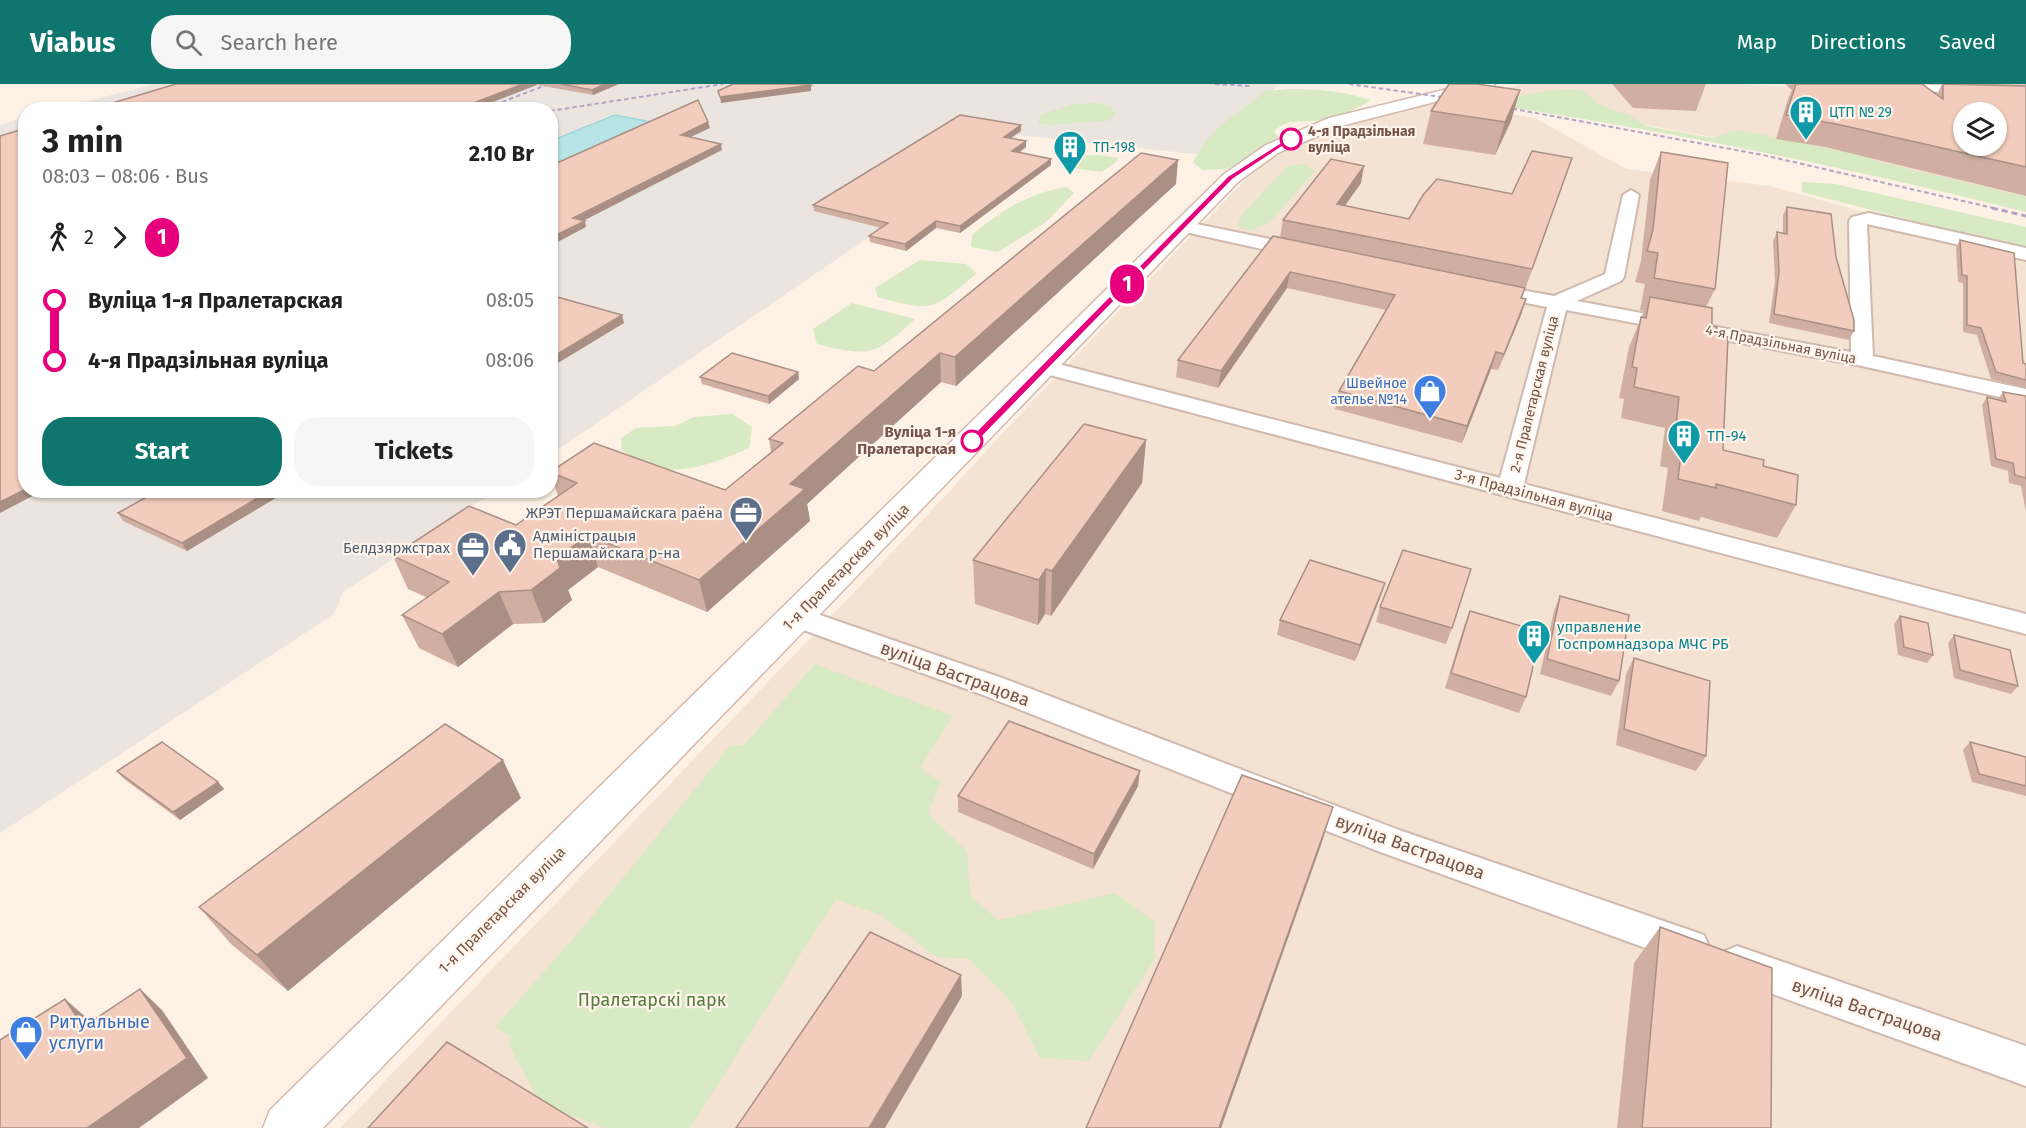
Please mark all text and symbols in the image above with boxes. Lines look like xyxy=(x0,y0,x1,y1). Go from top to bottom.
search box xyxy=(151,15,571,69)
text: Viabus xyxy=(30,26,115,59)
icon: search xyxy=(172,26,205,59)
text: Search here xyxy=(220,29,338,56)
text: Map xyxy=(1737,29,1777,55)
text: Directions xyxy=(1810,29,1906,55)
text: Saved xyxy=(1939,29,1996,55)
building icon: ЦТП № 29 xyxy=(1788,94,1824,141)
map controls xyxy=(1953,102,2007,156)
button: layers xyxy=(1953,102,2007,156)
place label: ЦТП № 29 xyxy=(1829,104,1892,121)
text: 3 min xyxy=(42,121,123,161)
place label: 4-я Прадзільная вуліца xyxy=(1308,123,1415,156)
marker: 4-я Прадзільная вуліца xyxy=(1280,128,1302,150)
building icon: ТП-198 xyxy=(1052,129,1088,176)
place label: ТП-198 xyxy=(1093,139,1136,156)
text: 2.10 Br xyxy=(469,140,534,167)
text: 08:03 – 08:06 · Bus xyxy=(42,164,208,188)
icon: walk xyxy=(42,221,75,254)
icon: forward xyxy=(103,221,136,254)
text: 1 xyxy=(157,224,167,250)
text: 2 xyxy=(84,225,94,249)
line badge: 1 xyxy=(1108,264,1146,304)
text: 1 xyxy=(1122,271,1132,297)
text: Вуліца 1-я Пралетарская xyxy=(88,287,343,314)
text: 08:05 xyxy=(486,288,534,312)
street label: 2-я Пралетарская вуліца xyxy=(1507,314,1562,474)
street label: 4-я Прадзільная вуліца xyxy=(1704,322,1858,367)
text: 4-я Прадзільная вуліца xyxy=(88,347,329,374)
text: 08:06 xyxy=(485,348,534,372)
shop icon: Швейное ателье №14 xyxy=(1412,373,1448,420)
place label: Швейное ателье №14 xyxy=(1330,375,1408,408)
button: Start xyxy=(42,417,282,486)
button: Tickets xyxy=(294,417,534,486)
building icon: ТП-94 xyxy=(1666,418,1702,465)
place label: Вуліца 1-я Пралетарская xyxy=(857,423,956,458)
place label: ТП-94 xyxy=(1707,427,1747,445)
marker: Вуліца 1-я Пралетарская xyxy=(961,430,983,452)
street label: 3-я Прадзільная вуліца xyxy=(1453,465,1615,525)
office icon: ЖРЭТ Першамайскага раёна xyxy=(728,495,764,542)
street label: 1-я Пралетарская вуліца xyxy=(779,500,913,634)
place label: ЖРЭТ Першамайскага раёна xyxy=(526,504,723,522)
public building icon: Адміністрацыя Першамайскага р-на xyxy=(492,527,528,574)
place label: Адміністрацыя Першамайскага р-на xyxy=(533,527,680,562)
office icon: Белдзяржстрах xyxy=(455,530,491,577)
place label: Белдзяржстрах xyxy=(343,539,451,557)
building icon: управление Госпромнадзора МЧС РБ xyxy=(1516,618,1552,665)
place label: управление Госпромнадзора МЧС РБ xyxy=(1557,618,1729,653)
street label: вуліца Вастрацова xyxy=(877,637,1033,711)
street label: вуліца Вастрацова xyxy=(1332,810,1488,884)
street label: 1-я Пралетарская вуліца xyxy=(435,843,569,977)
street label: вуліца Вастрацова xyxy=(1789,974,1945,1046)
park label: Пралетарскі парк xyxy=(578,989,727,1011)
place label: Ритуальные услуги xyxy=(49,1011,150,1054)
shop icon: Ритуальные услуги xyxy=(8,1014,44,1061)

